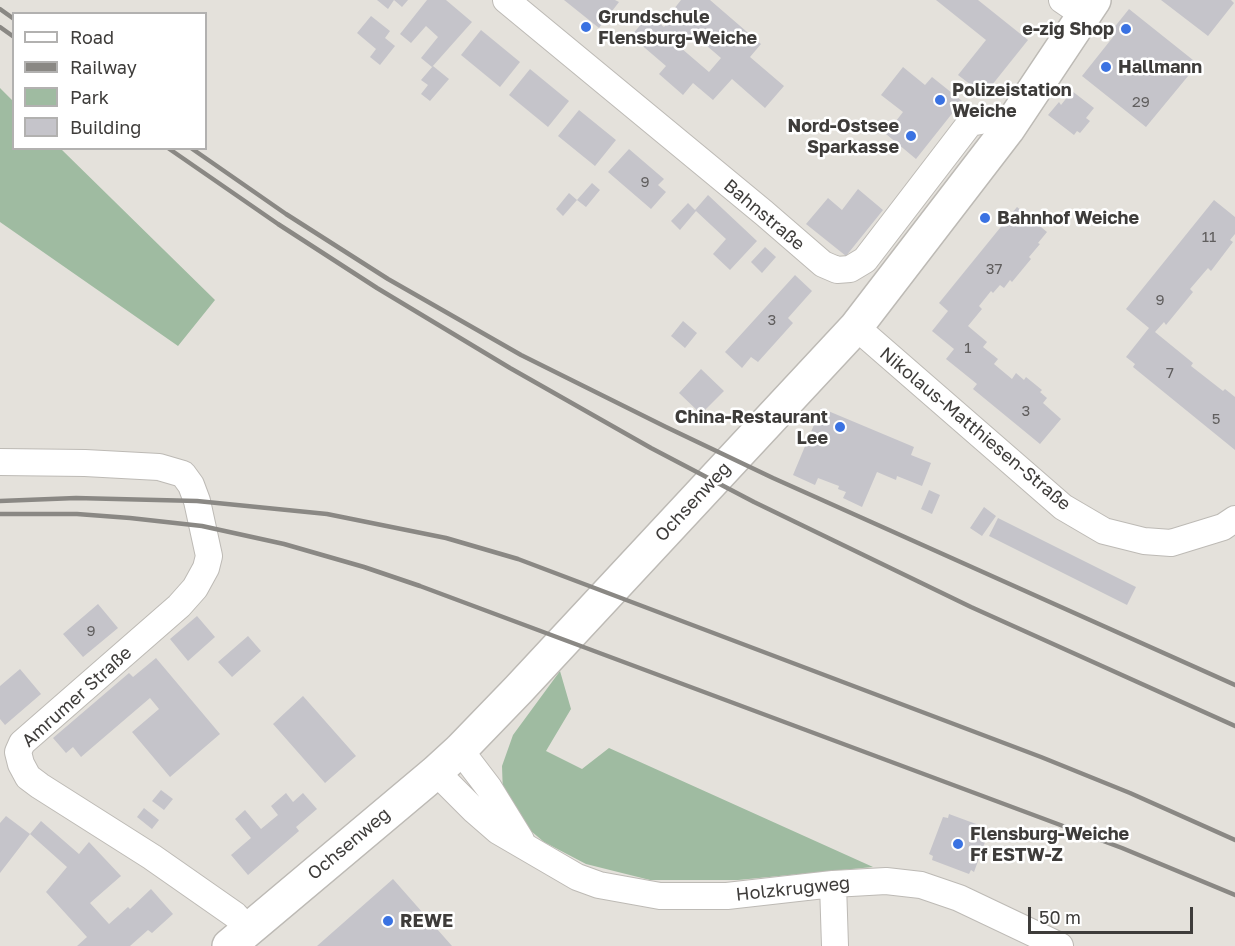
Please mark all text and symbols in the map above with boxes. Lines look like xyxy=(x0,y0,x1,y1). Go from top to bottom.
place label: Grundschule Flensburg-Weiche xyxy=(598,6,757,48)
legend xyxy=(12,12,207,150)
place label: e-zig Shop xyxy=(1022,18,1114,40)
marker: Grundschule Flensburg-Weiche xyxy=(579,20,593,34)
marker: e-zig Shop xyxy=(1119,22,1133,36)
text: Road xyxy=(70,26,114,48)
text: Railway xyxy=(70,56,137,78)
place label: Hallmann xyxy=(1118,56,1202,78)
marker: Hallmann xyxy=(1099,60,1113,74)
place label: Polizeistation Weiche xyxy=(952,79,1072,122)
text: Park xyxy=(70,86,109,108)
marker: Polizeistation Weiche xyxy=(933,93,947,107)
house number: 29 xyxy=(1132,93,1150,111)
place label: Nord-Ostsee Sparkasse xyxy=(787,115,899,158)
text: Building xyxy=(70,116,141,138)
marker: Nord-Ostsee Sparkasse xyxy=(904,129,918,143)
house number: 9 xyxy=(640,173,650,191)
street label: Bahnstraße xyxy=(719,175,809,255)
place label: Bahnhof Weiche xyxy=(997,207,1139,229)
marker: Bahnhof Weiche xyxy=(978,211,992,225)
house number: 11 xyxy=(1202,228,1216,246)
house number: 37 xyxy=(986,260,1002,278)
house number: 9 xyxy=(1155,291,1165,309)
house number: 3 xyxy=(768,311,776,329)
house number: 1 xyxy=(964,339,972,357)
street label: Nikolaus-Matthiesen-Straße xyxy=(875,343,1075,515)
house number: 7 xyxy=(1166,364,1174,382)
house number: 3 xyxy=(1022,402,1030,420)
place label: China-Restaurant Lee xyxy=(675,406,828,448)
house number: 5 xyxy=(1212,410,1220,428)
marker: China-Restaurant Lee xyxy=(833,420,847,434)
street label: Ochsenweg xyxy=(651,458,735,546)
house number: 9 xyxy=(86,622,96,640)
street label: Amrumer Straße xyxy=(18,642,136,752)
street label: Ochsenweg xyxy=(303,803,395,885)
place label: Flensburg-Weiche Ff ESTW-Z xyxy=(970,823,1129,866)
marker: Flensburg-Weiche Ff ESTW-Z xyxy=(951,837,965,851)
street label: Holzkrugweg xyxy=(735,872,851,906)
scale bar xyxy=(1031,895,1196,933)
text: 50 m xyxy=(1039,906,1081,928)
place label: REWE xyxy=(400,910,453,932)
marker: REWE xyxy=(381,914,395,928)

